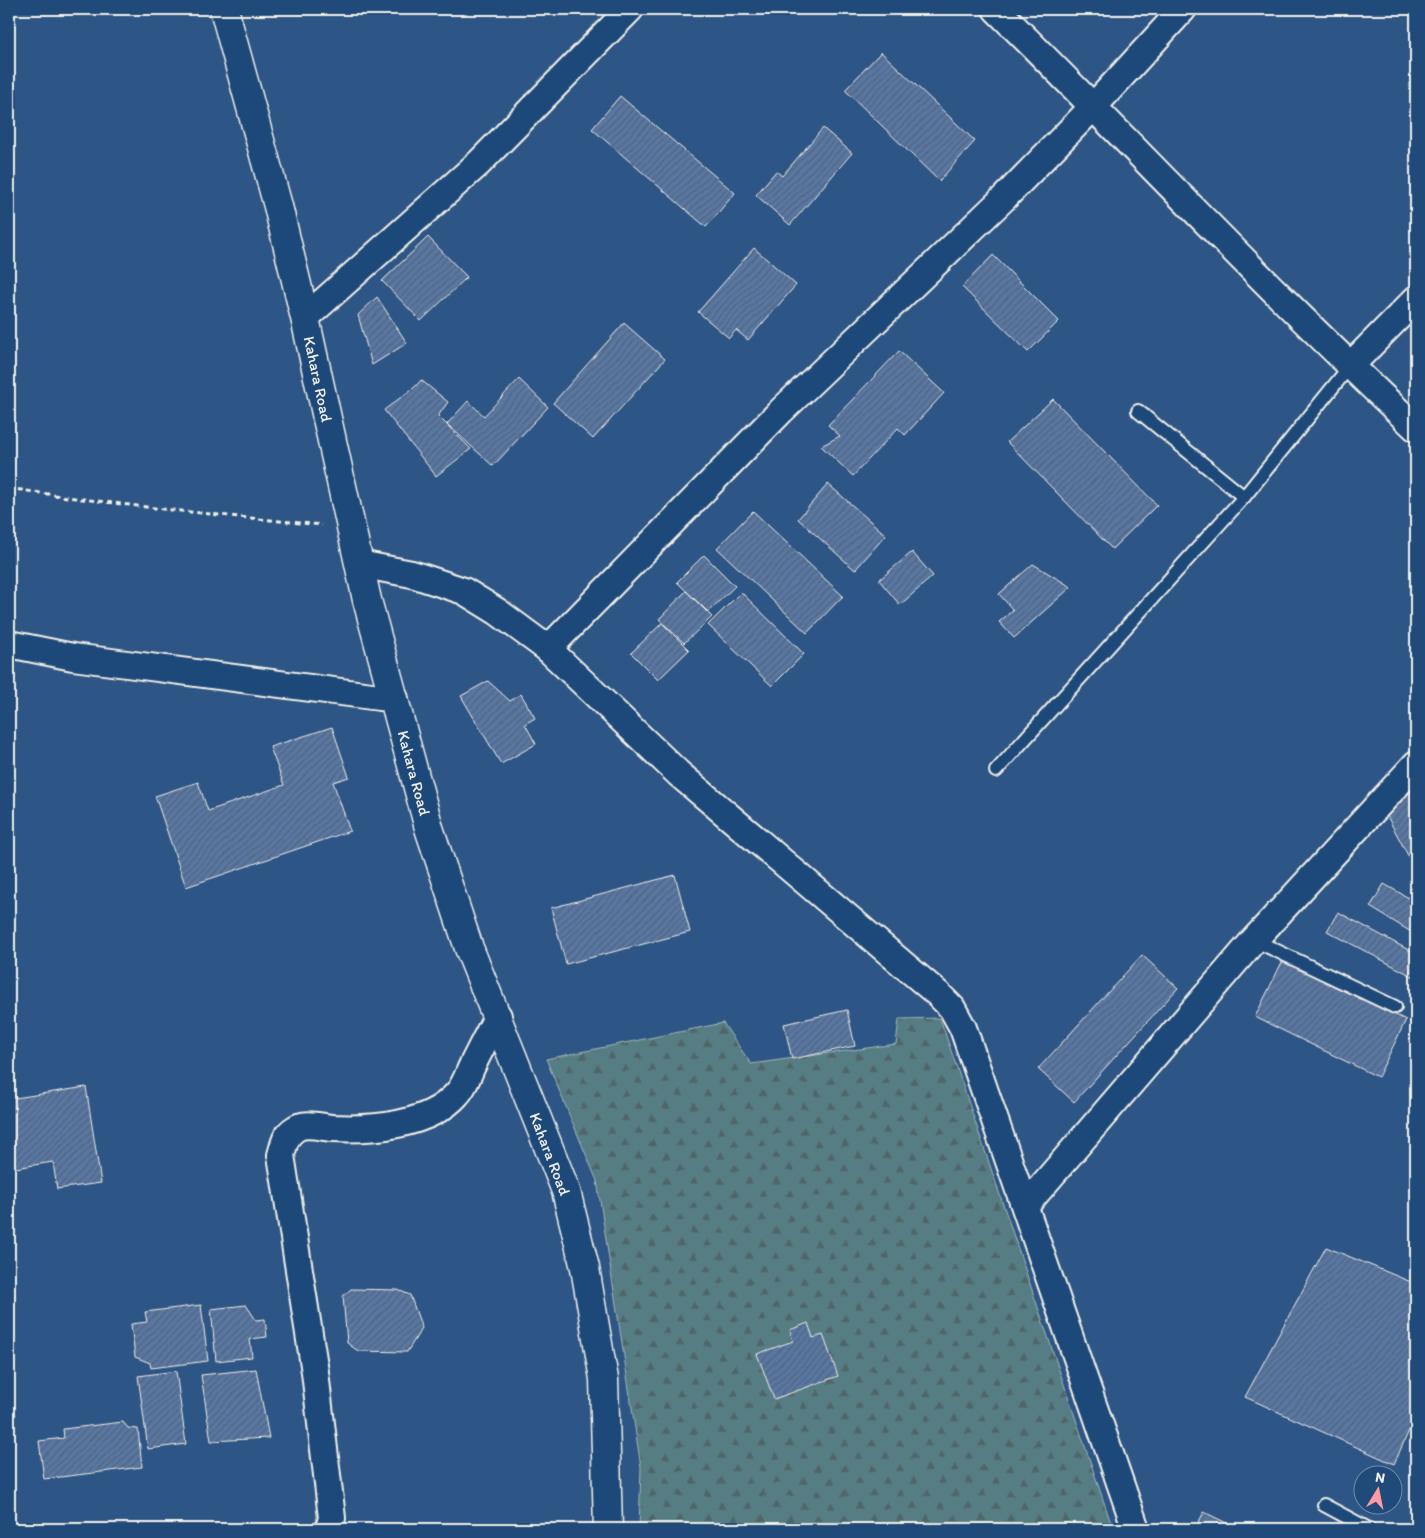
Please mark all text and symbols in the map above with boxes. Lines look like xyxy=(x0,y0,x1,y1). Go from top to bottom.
street label: Kahara Road xyxy=(300,334,336,424)
street label: Kahara Road xyxy=(394,728,435,818)
street label: Kahara Road xyxy=(525,1110,575,1198)
north arrow xyxy=(1352,1466,1402,1516)
text: N xyxy=(1374,1468,1386,1487)

